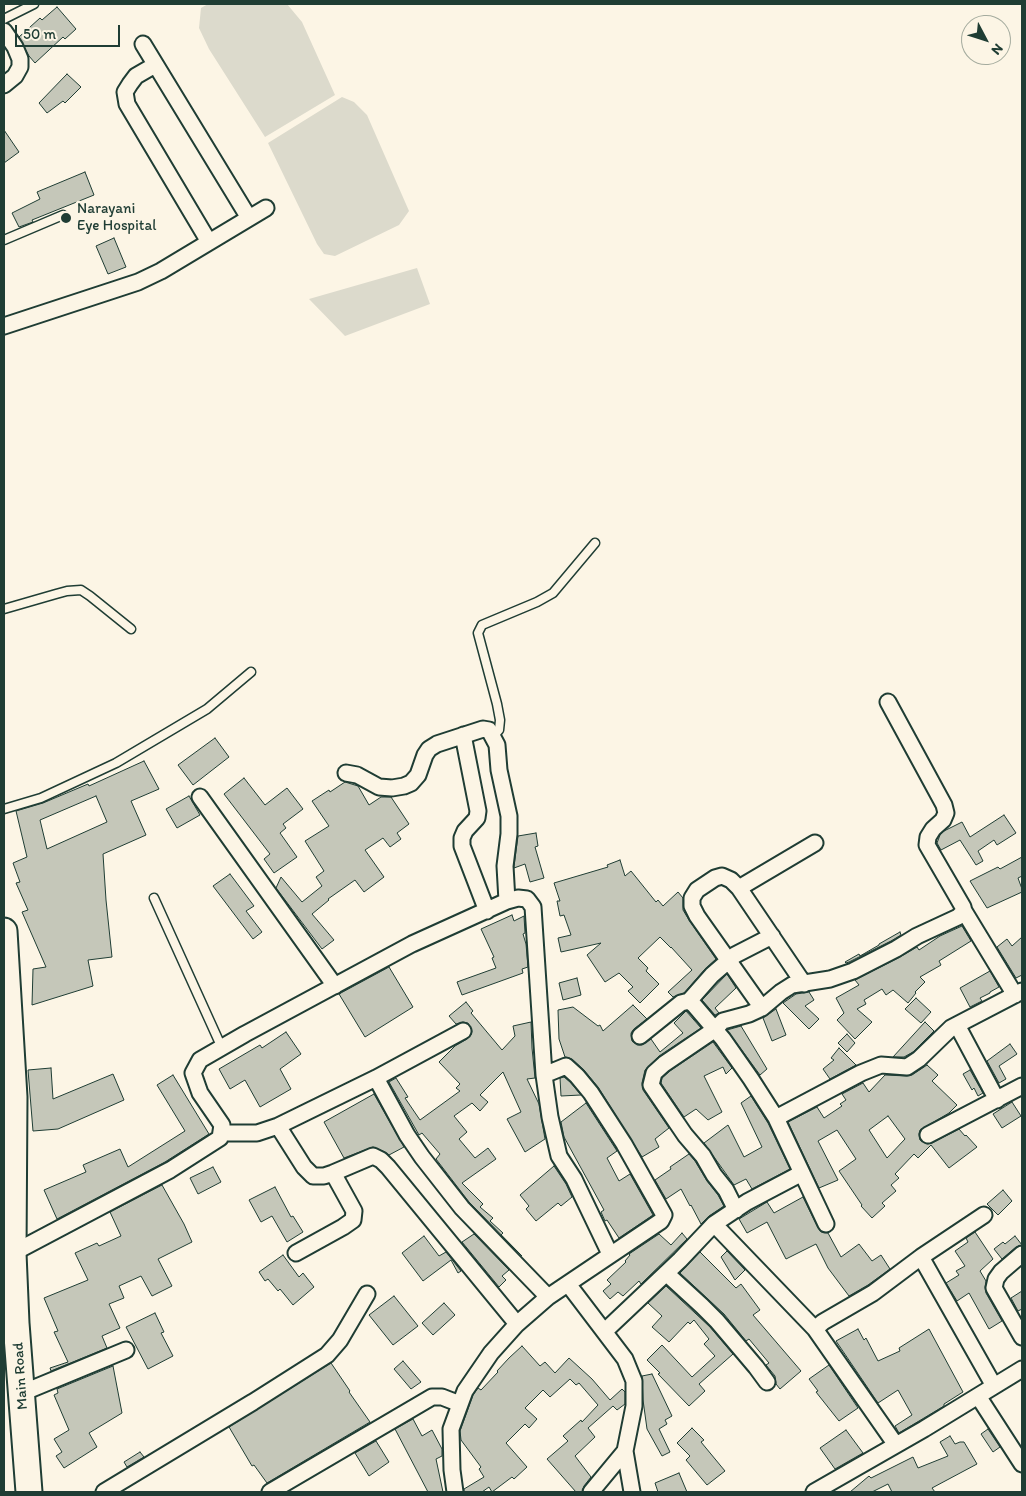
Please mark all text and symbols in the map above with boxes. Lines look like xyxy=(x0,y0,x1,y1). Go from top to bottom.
scale bar xyxy=(18,15,122,47)
north arrow xyxy=(961,15,1011,65)
text: 50 m xyxy=(23,25,56,43)
text: N xyxy=(988,40,1007,58)
place label: Narayani Eye Hospital xyxy=(77,200,156,235)
marker: Narayani Eye Hospital xyxy=(59,211,73,225)
street label: Main Road xyxy=(10,1342,32,1410)

